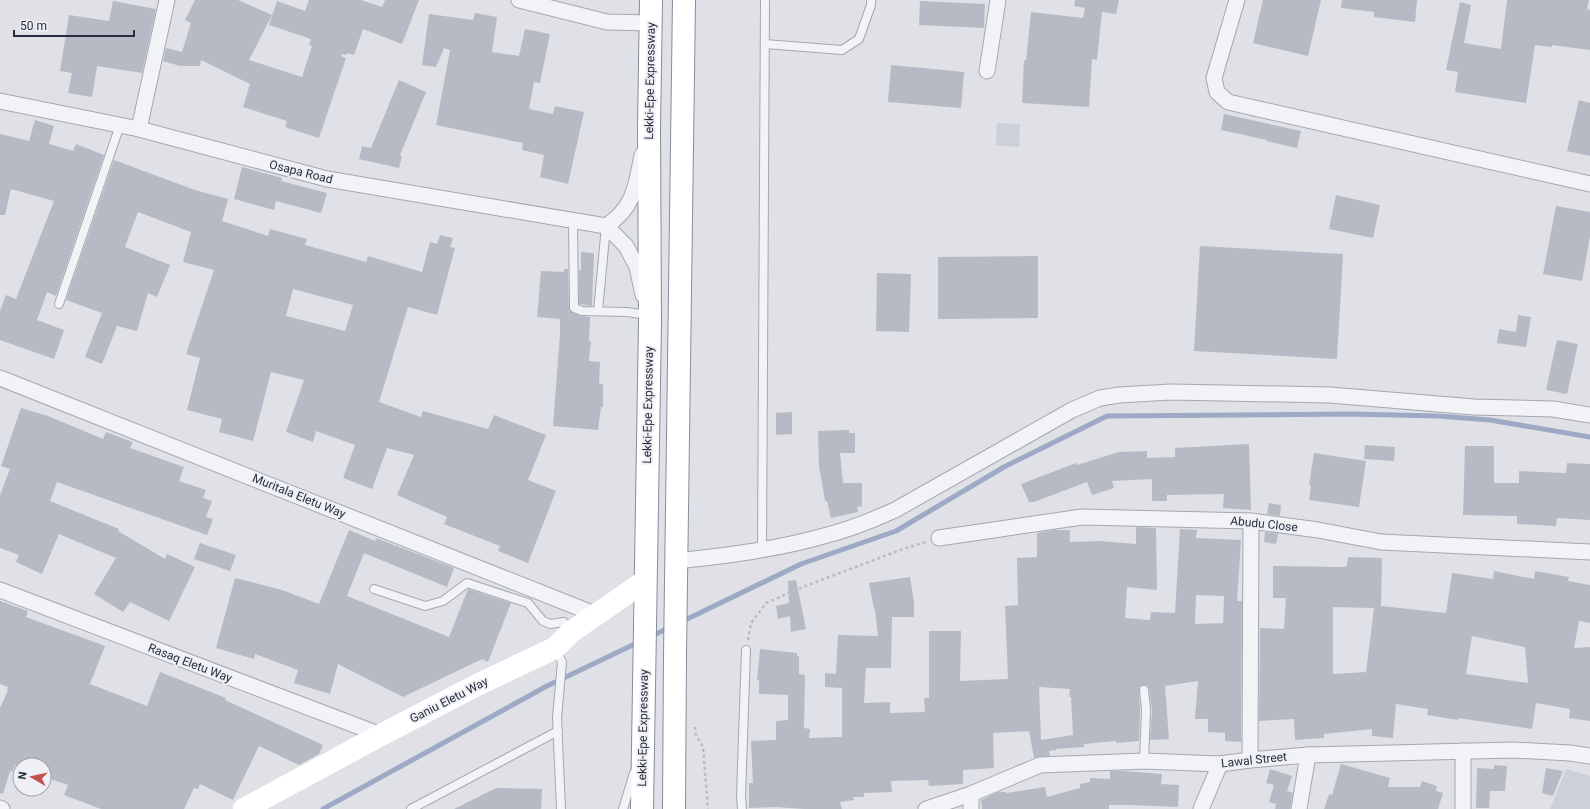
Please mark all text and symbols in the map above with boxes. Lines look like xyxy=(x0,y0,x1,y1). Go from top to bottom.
scale bar xyxy=(14,12,134,38)
text: 50 m xyxy=(20,19,47,33)
street label: Lekki-Epe Expressway xyxy=(642,22,658,140)
street label: Osapa Road xyxy=(268,157,334,187)
street label: Lekki-Epe Expressway xyxy=(640,346,656,464)
street label: Muritala Eletu Way xyxy=(250,471,348,521)
street label: Abudu Close xyxy=(1230,514,1298,534)
street label: Rasaq Eletu Way xyxy=(146,641,234,686)
street label: Lekki-Epe Expressway xyxy=(635,669,651,787)
street label: Ganiu Eletu Way xyxy=(407,674,491,726)
street label: Lawal Street xyxy=(1220,750,1288,770)
north arrow xyxy=(12,757,52,797)
text: N xyxy=(16,770,30,780)

